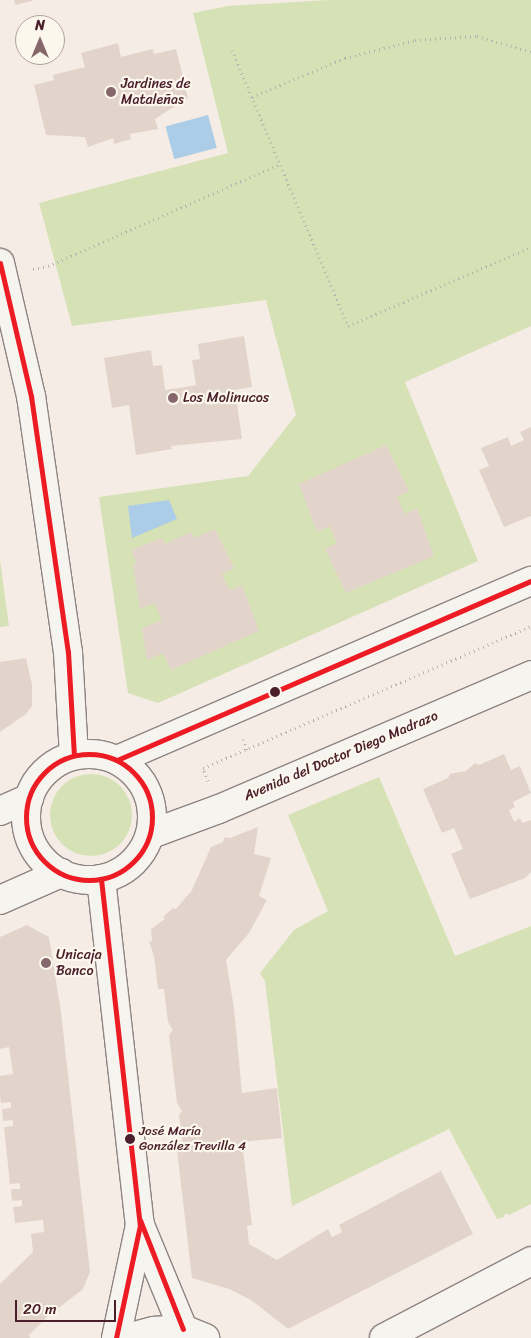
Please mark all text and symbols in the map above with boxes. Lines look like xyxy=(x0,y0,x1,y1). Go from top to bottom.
text: N xyxy=(35,13,45,38)
north arrow xyxy=(15,15,65,65)
place label: Jardines de Mataleñas xyxy=(121,76,191,108)
marker: Jardines de Mataleñas xyxy=(105,86,117,98)
place label: Los Molinucos xyxy=(183,390,269,406)
marker: Los Molinucos xyxy=(167,392,179,404)
unlabelled marker xyxy=(270,687,280,697)
street label: Avenida del Doctor Diego Madrazo xyxy=(242,707,440,805)
place label: Unicaja Banco xyxy=(56,947,102,980)
marker: Unicaja Banco xyxy=(40,957,52,969)
place label: José María González Trevilla 4 xyxy=(139,1124,246,1155)
marker: José María González Trevilla 4 xyxy=(125,1134,135,1144)
scale bar xyxy=(18,1290,119,1322)
text: 20 m xyxy=(23,1296,57,1322)

